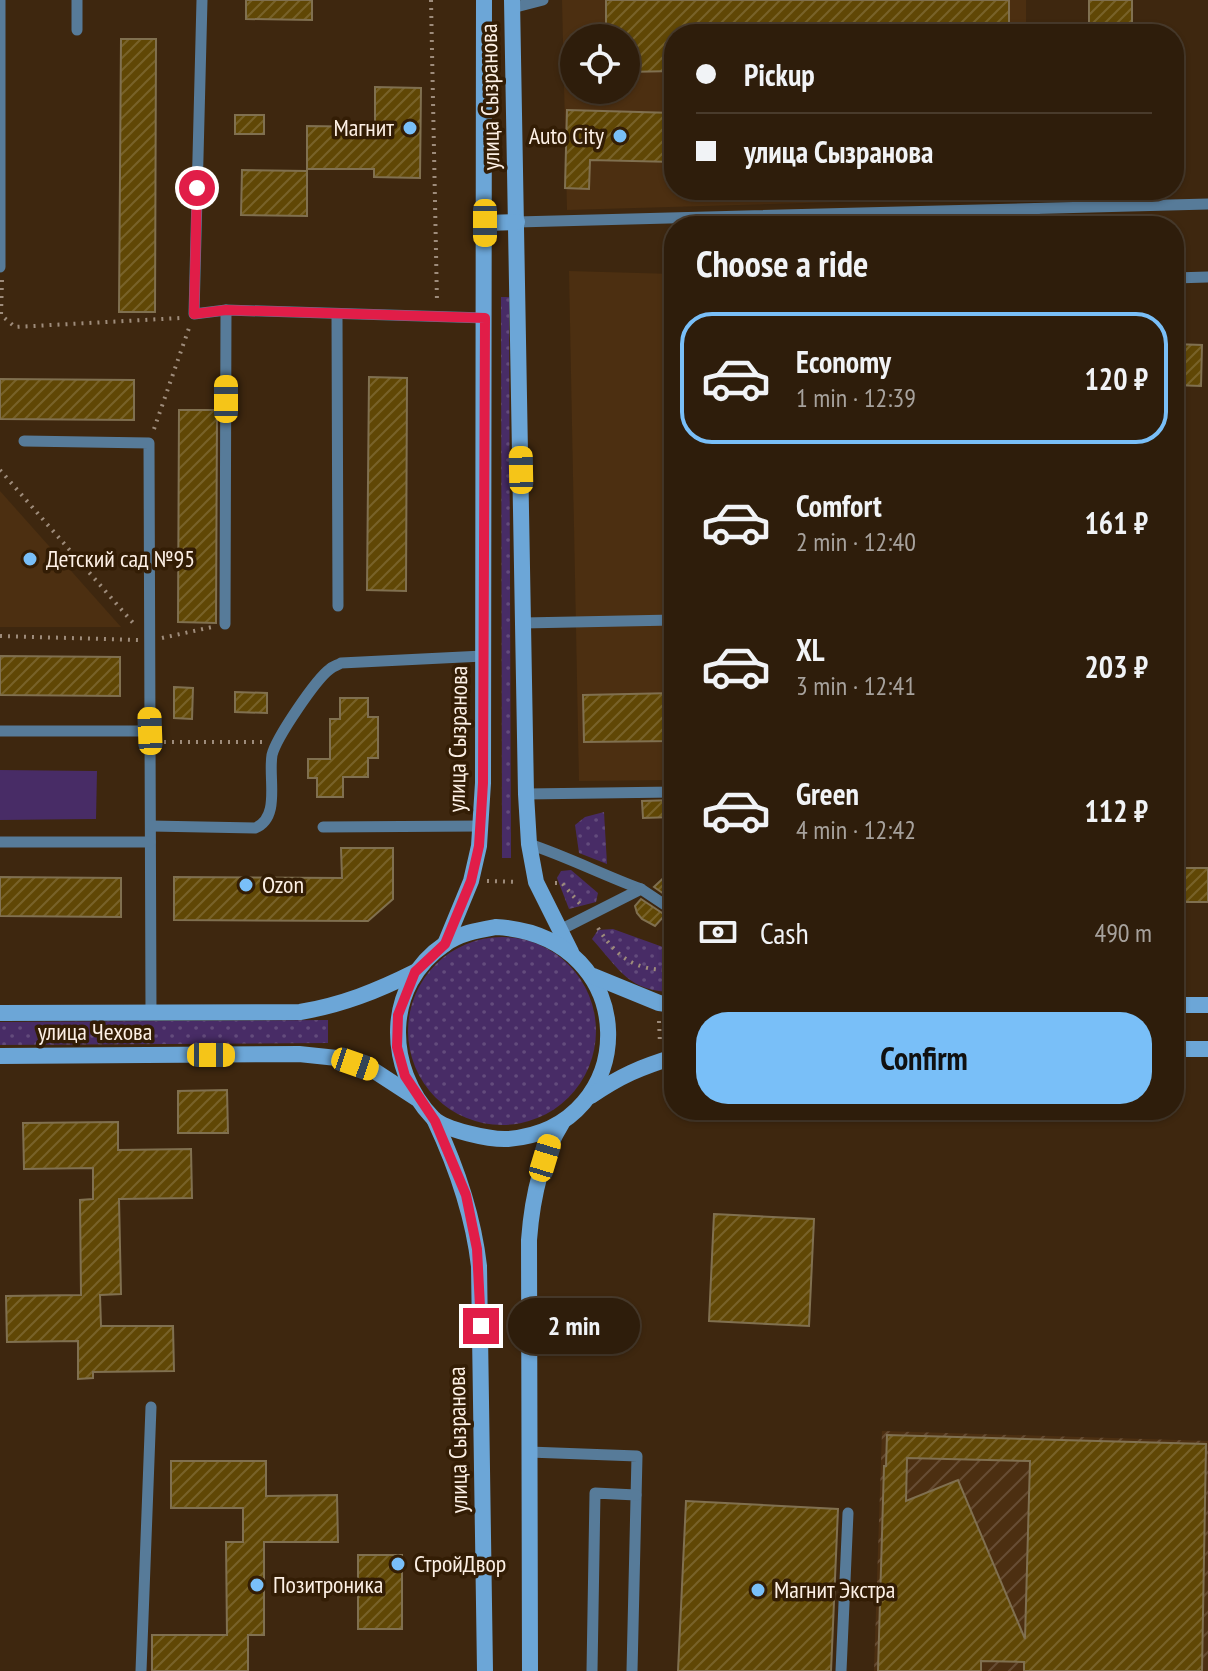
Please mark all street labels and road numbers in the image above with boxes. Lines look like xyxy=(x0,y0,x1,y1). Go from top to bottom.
street label: улица Сызранова xyxy=(473,23,506,171)
street label: улица Сызранова xyxy=(441,665,474,813)
street label: улица Чехова xyxy=(38,1016,152,1047)
street label: улица Сызранова xyxy=(441,1366,474,1514)

